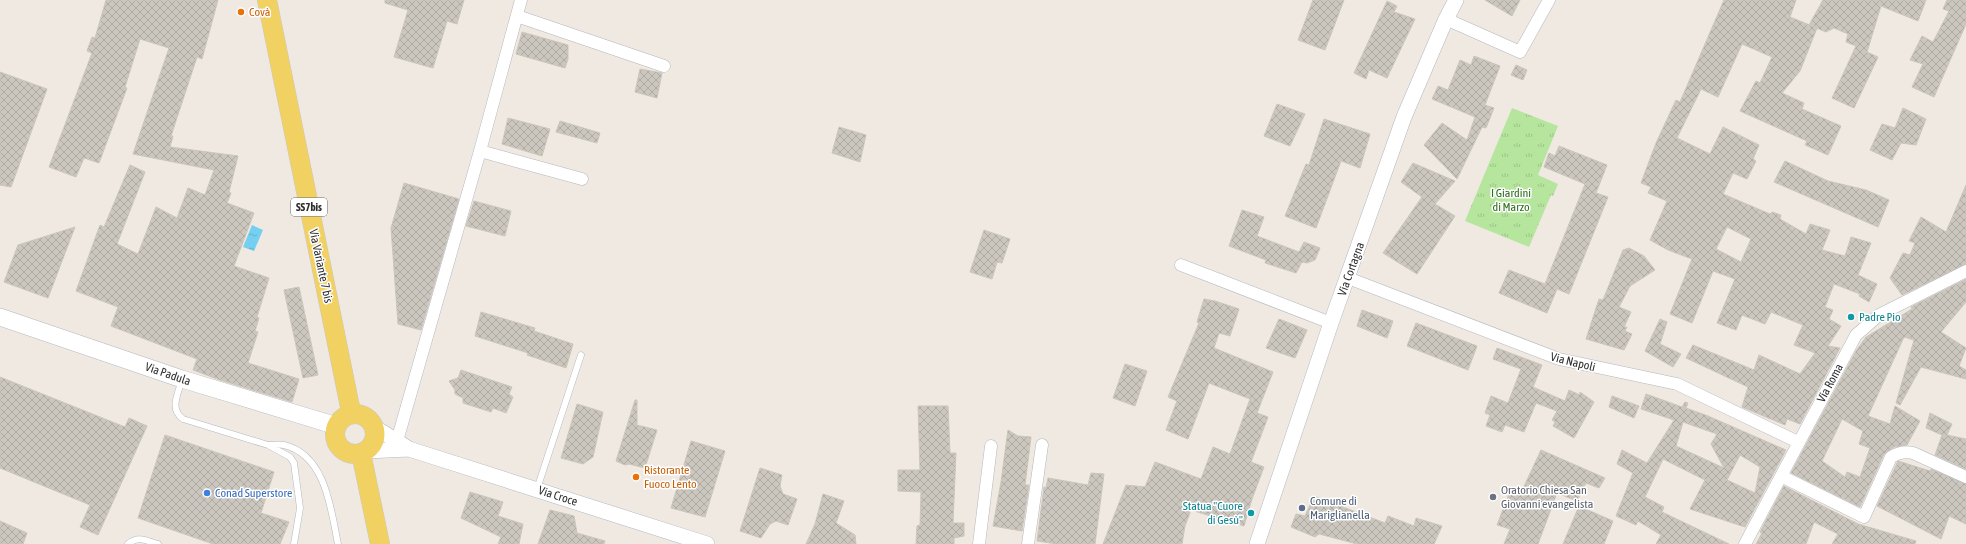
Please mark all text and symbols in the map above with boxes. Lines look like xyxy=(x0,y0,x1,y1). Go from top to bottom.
place label: Covà xyxy=(249,5,270,19)
marker: Covà xyxy=(236,7,246,17)
park label: I Giardini di Marzo xyxy=(1491,186,1531,214)
road number: SS7bis xyxy=(291,198,327,216)
street label: Via Variante 7 bis xyxy=(306,228,336,304)
street label: Via Cortagna xyxy=(1335,240,1367,298)
place label: Padre Pio xyxy=(1859,310,1901,324)
marker: Padre Pio xyxy=(1846,312,1856,322)
street label: Via Napoli xyxy=(1549,350,1597,374)
street label: Via Padula xyxy=(143,360,193,388)
street label: Via Roma xyxy=(1814,361,1846,405)
place label: Ristorante Fuoco Lento xyxy=(644,463,697,491)
marker: Ristorante Fuoco Lento xyxy=(631,472,641,482)
street label: Via Croce xyxy=(537,483,579,509)
place label: Oratorio Chiesa San Giovanni evangelista xyxy=(1501,483,1593,511)
place label: Conad Superstore xyxy=(215,486,293,500)
marker: Conad Superstore xyxy=(202,488,212,498)
marker: Oratorio Chiesa San Giovanni evangelista xyxy=(1488,492,1498,502)
place label: Comune di Mariglianella xyxy=(1310,494,1370,522)
place label: Statua "Cuore di Gesù" xyxy=(1183,499,1243,527)
marker: Comune di Mariglianella xyxy=(1297,503,1307,513)
marker: Statua "Cuore di Gesù" xyxy=(1246,508,1256,518)

